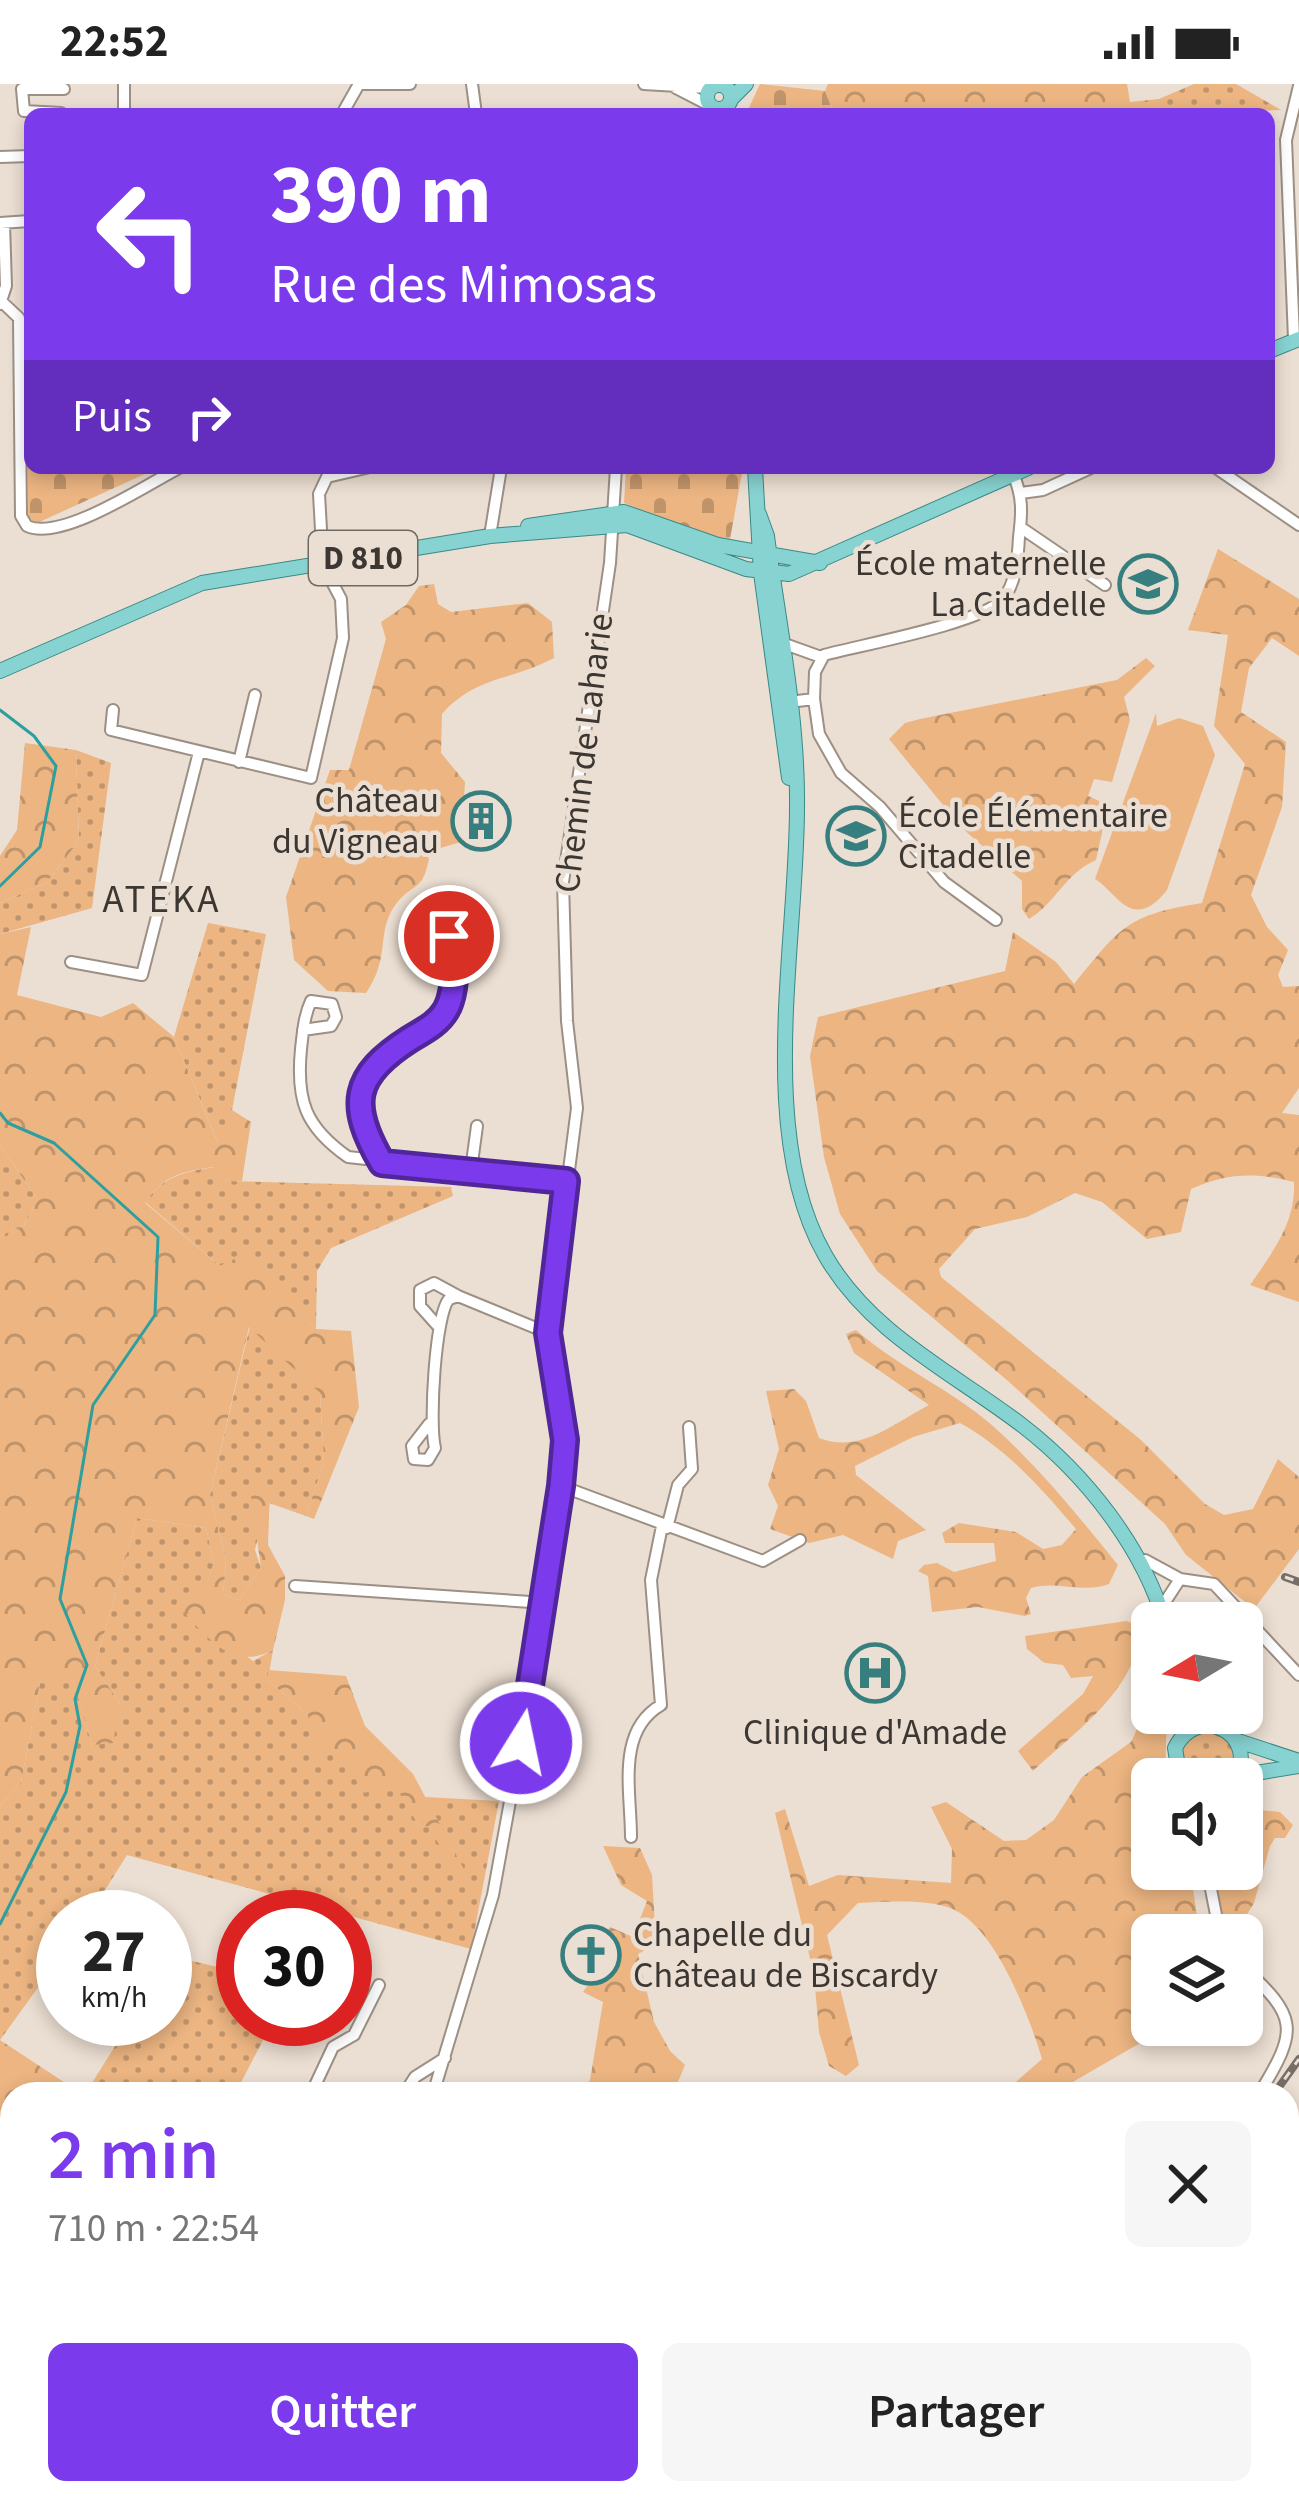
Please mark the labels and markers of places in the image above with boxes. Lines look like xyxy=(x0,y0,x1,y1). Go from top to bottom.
place label: École maternelle La Citadelle xyxy=(855,538,1106,630)
school or university icon: École maternelle La Citadelle xyxy=(1117,553,1179,615)
place label: Château du Vigneau xyxy=(272,775,439,867)
building icon: Château du Vigneau xyxy=(450,790,512,852)
place label: École Élémentaire Citadelle xyxy=(898,790,1168,882)
school or university icon: École Élémentaire Citadelle xyxy=(825,805,887,867)
pin xyxy=(398,885,500,987)
hospital icon: Clinique d'Amade xyxy=(844,1642,906,1704)
place label: Clinique d'Amade xyxy=(743,1707,1007,1758)
place label: Chapelle du Château de Biscardy xyxy=(633,1909,938,2001)
church icon: Chapelle du Château de Biscardy xyxy=(560,1924,622,1986)

